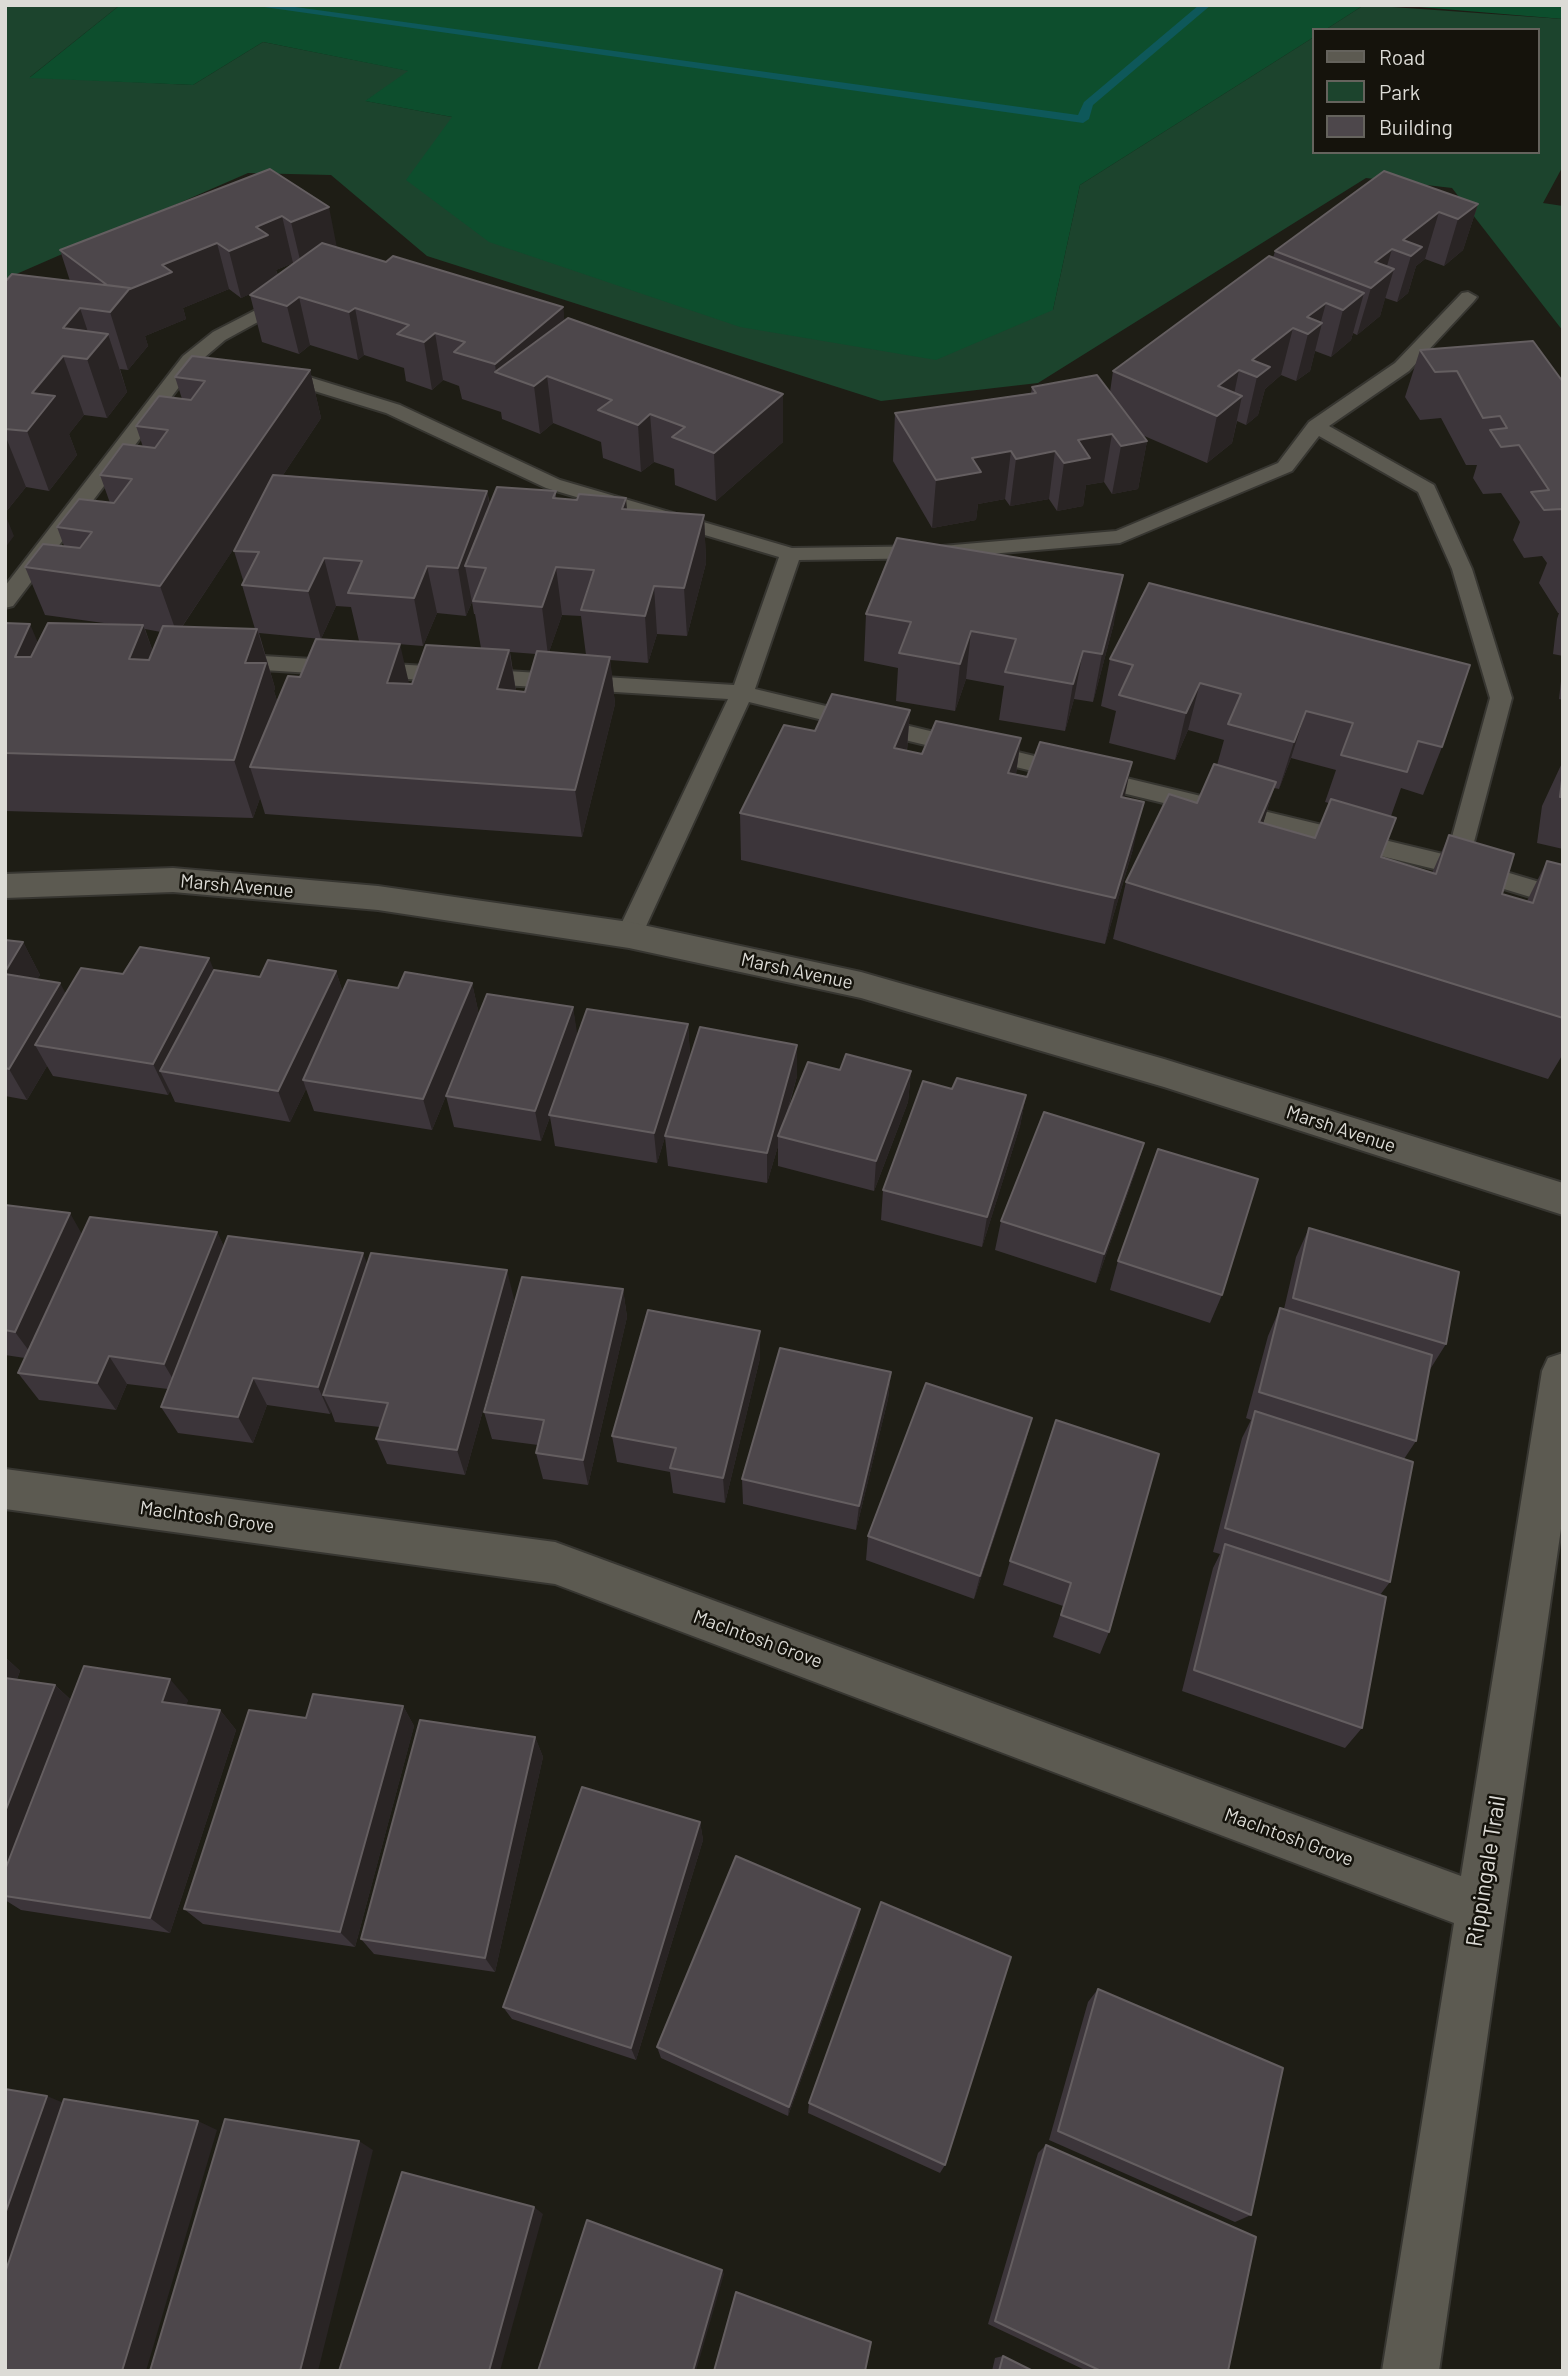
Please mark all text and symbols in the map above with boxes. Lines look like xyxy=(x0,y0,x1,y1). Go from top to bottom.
legend xyxy=(1312,28,1540,154)
text: Road xyxy=(1379,44,1425,69)
text: Park xyxy=(1379,79,1420,104)
text: Building xyxy=(1379,114,1453,139)
street label: Marsh Avenue xyxy=(179,870,295,902)
street label: Marsh Avenue xyxy=(739,948,855,994)
street label: Marsh Avenue xyxy=(1283,1101,1399,1157)
street label: MacIntosh Grove xyxy=(138,1496,276,1538)
street label: MacIntosh Grove xyxy=(690,1605,826,1673)
street label: Rippingale Trail xyxy=(1460,1793,1512,1949)
street label: MacIntosh Grove xyxy=(1221,1803,1357,1871)

